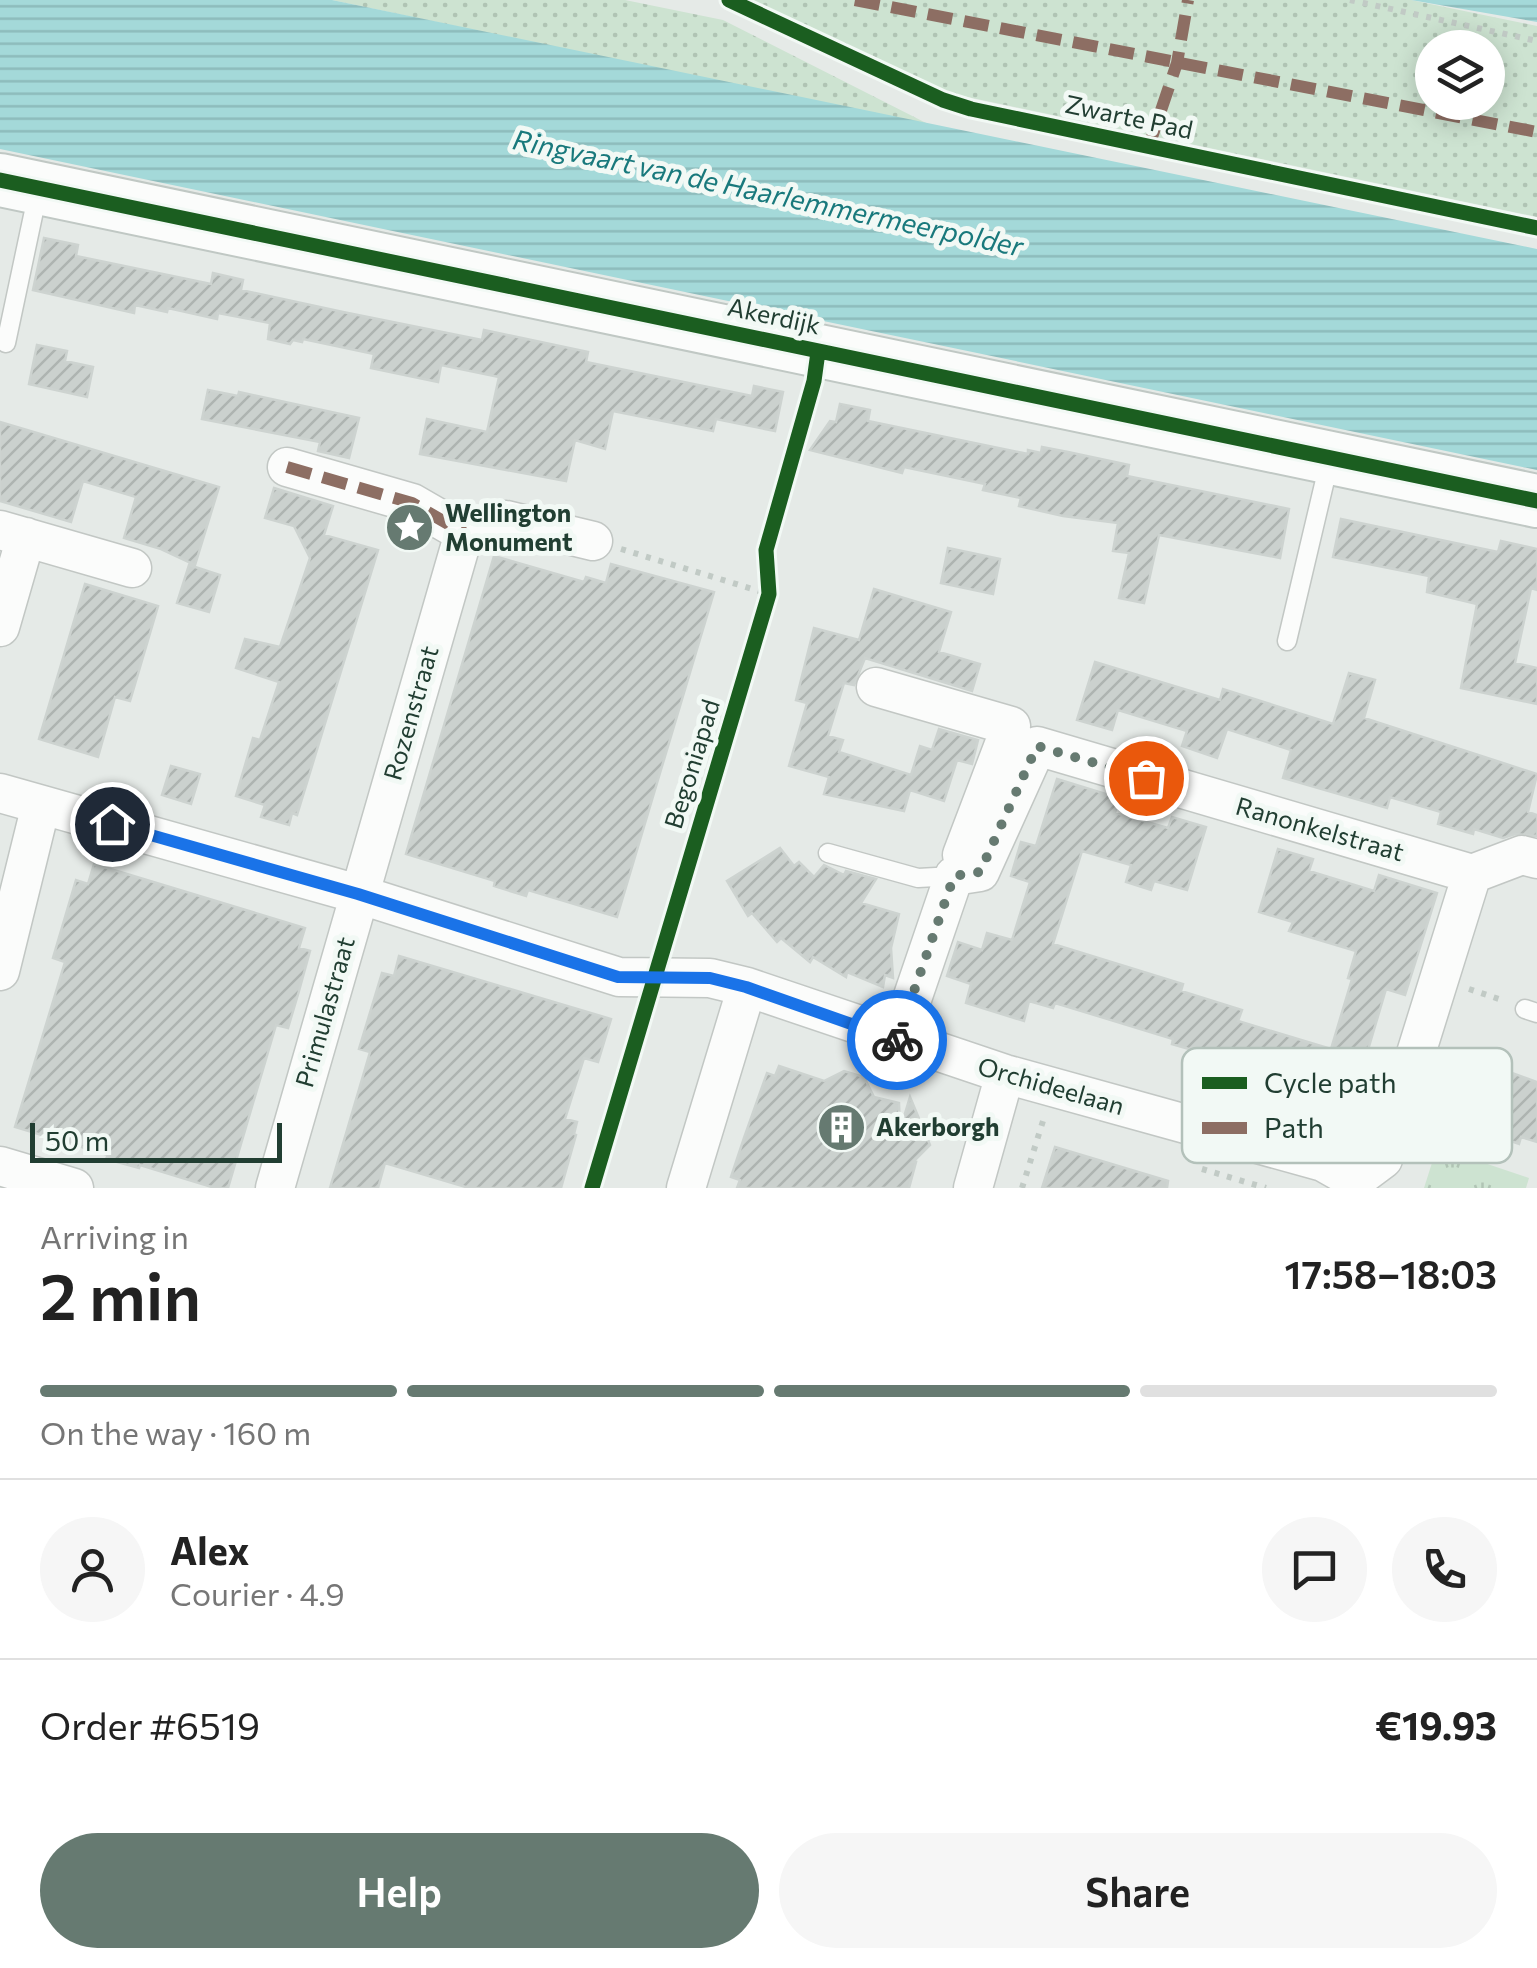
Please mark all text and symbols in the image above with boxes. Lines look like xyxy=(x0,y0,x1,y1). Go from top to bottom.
map controls xyxy=(1415,30,1505,120)
button: layers xyxy=(1415,30,1505,120)
street label: Zwarte Pad xyxy=(1063,88,1196,144)
water label: Ringvaart van de Haarlemmermeerpolder xyxy=(510,121,1027,263)
street label: Akerdijk xyxy=(725,291,824,340)
place label: Wellington Monument xyxy=(445,497,573,556)
place icon: Wellington Monument xyxy=(384,501,436,553)
street label: Rozenstraat xyxy=(377,642,444,783)
street label: Begoniapad xyxy=(657,695,725,832)
pin xyxy=(1104,736,1189,821)
icon: bag xyxy=(1119,751,1174,806)
pin xyxy=(70,782,155,867)
street label: Ranonkelstraat xyxy=(1233,790,1408,866)
icon: home xyxy=(85,797,140,852)
street label: Primulastraat xyxy=(288,933,360,1090)
courier xyxy=(847,990,947,1090)
icon: bike xyxy=(870,1013,925,1068)
legend xyxy=(1182,1048,1512,1163)
street label: Orchideelaan xyxy=(975,1050,1128,1120)
text: Cycle path xyxy=(1264,1065,1396,1099)
building icon: Akerborgh xyxy=(815,1101,867,1153)
text: Path xyxy=(1264,1110,1324,1144)
place label: Akerborgh xyxy=(876,1111,999,1141)
scale bar xyxy=(30,1118,282,1162)
text: 50 m xyxy=(45,1123,109,1157)
text: Arriving in xyxy=(40,1216,189,1256)
text: 17:58–18:03 xyxy=(1285,1250,1497,1297)
text: 2 min xyxy=(40,1254,201,1333)
text: On the way · 160 m xyxy=(40,1412,311,1452)
button: person xyxy=(40,1517,145,1622)
button: chat xyxy=(1262,1517,1367,1622)
button: phone xyxy=(1392,1517,1497,1622)
text: Alex xyxy=(170,1526,249,1573)
text: Courier · 4.9 xyxy=(170,1573,345,1613)
text: Order #6519 xyxy=(40,1701,260,1748)
text: €19.93 xyxy=(1375,1701,1497,1748)
button: Help xyxy=(40,1833,759,1948)
button: Share xyxy=(779,1833,1497,1948)

